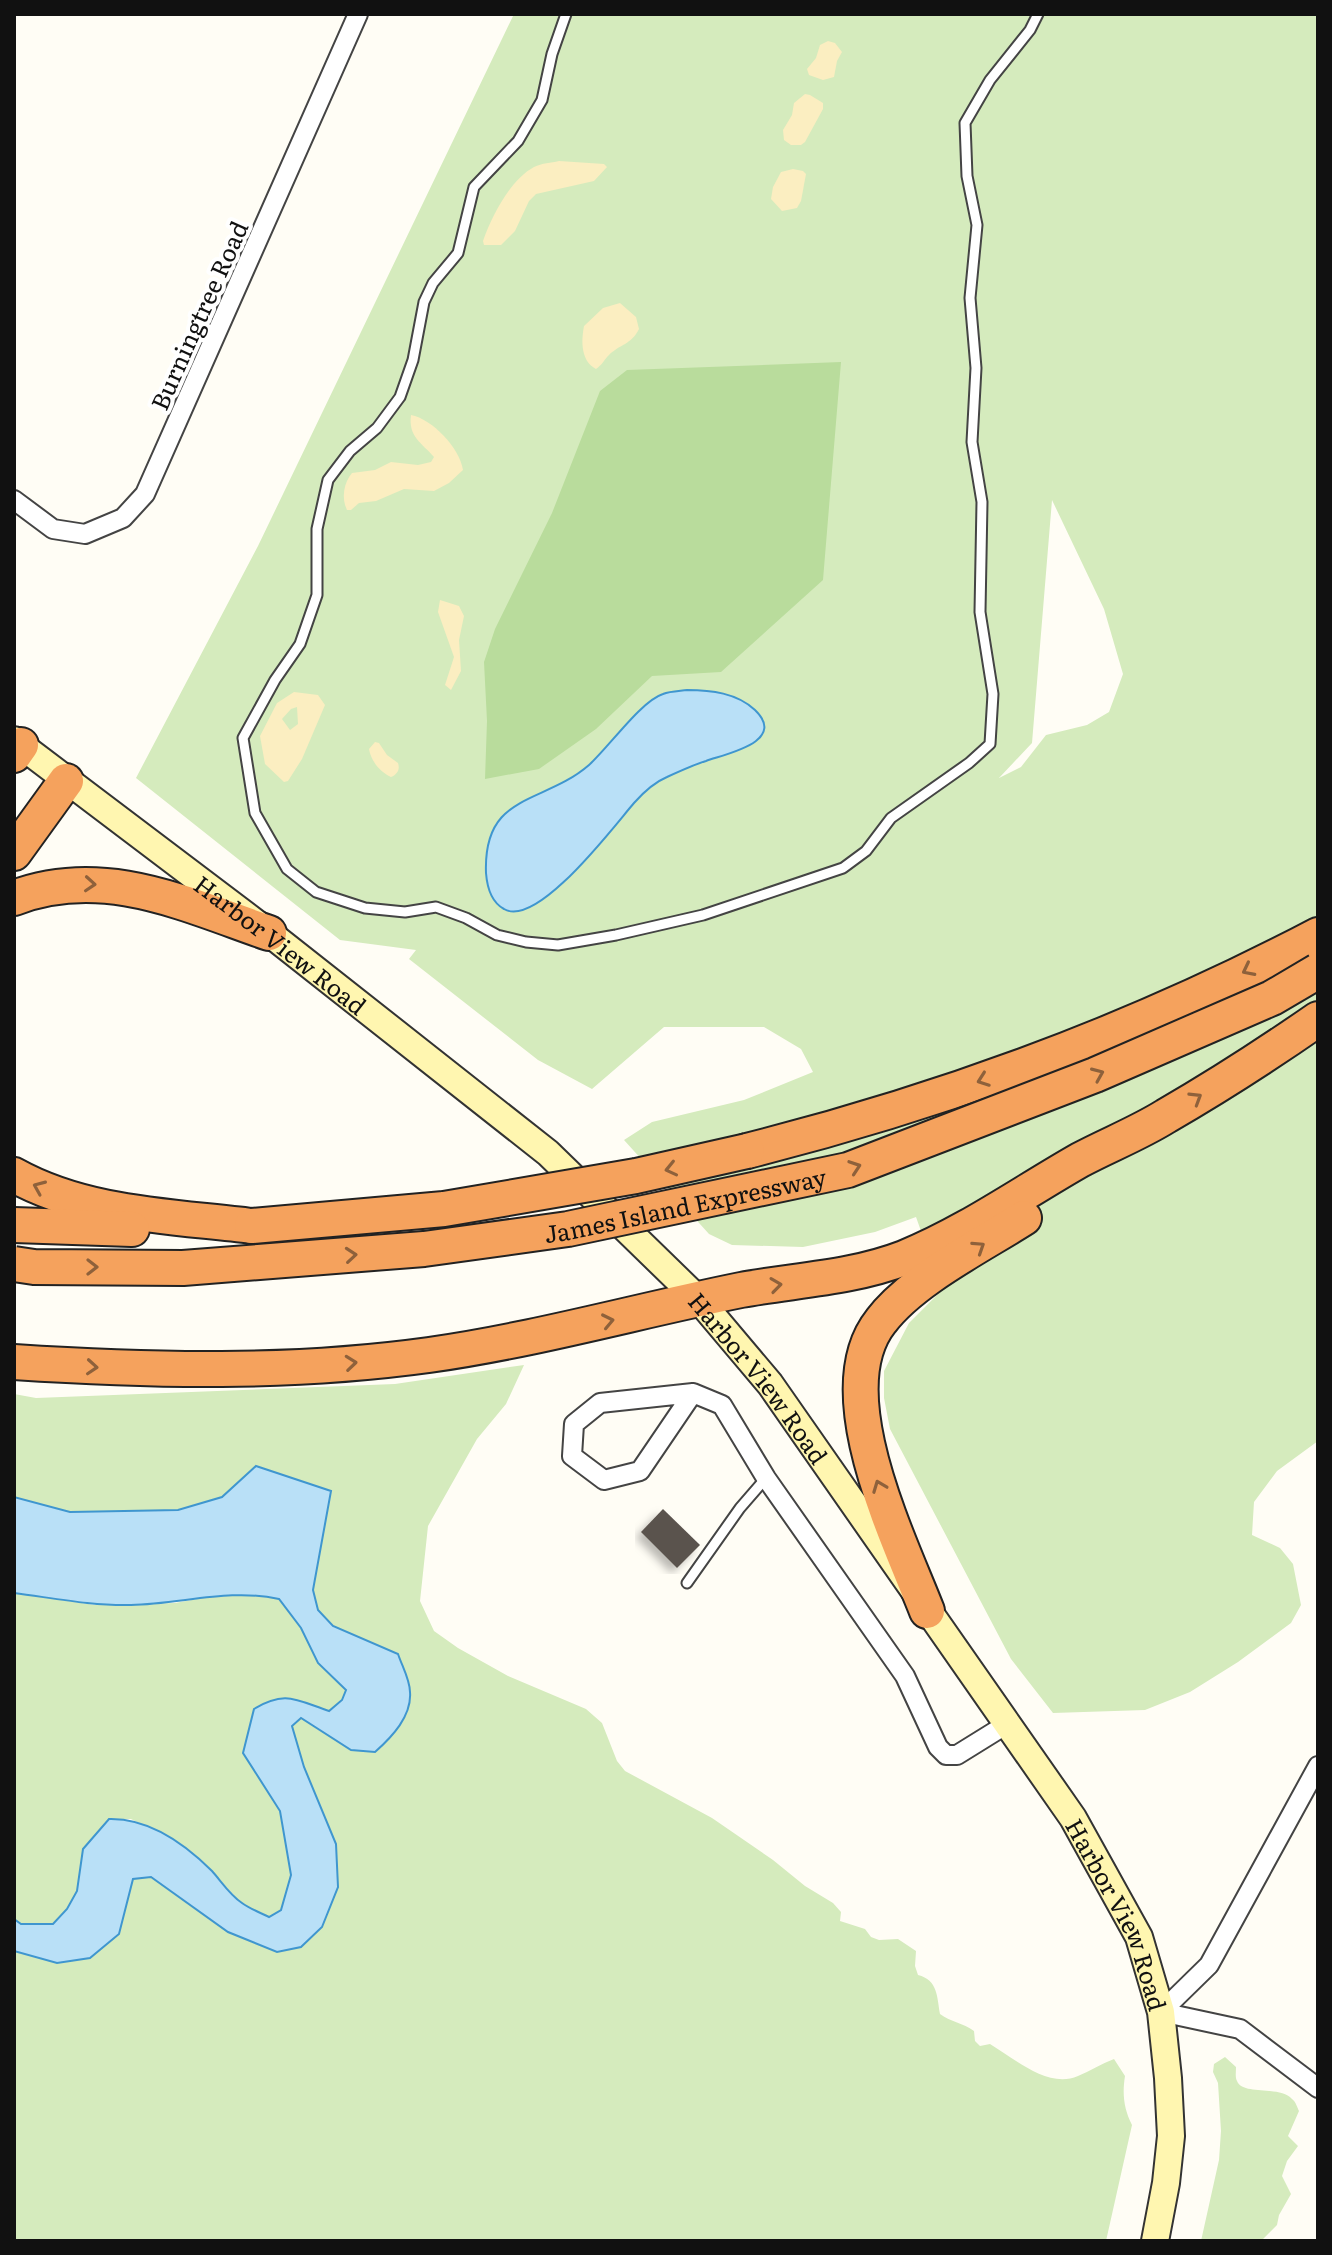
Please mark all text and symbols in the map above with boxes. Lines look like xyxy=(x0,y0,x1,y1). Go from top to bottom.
street label: Burningtree Road xyxy=(141,215,256,415)
street label: Harbor View Road xyxy=(188,866,375,1022)
one-way arrow xyxy=(84,876,97,893)
one-way arrow xyxy=(1242,960,1257,976)
one-way arrow xyxy=(1089,1067,1104,1083)
one-way arrow xyxy=(976,1070,990,1087)
one-way arrow xyxy=(1187,1092,1202,1107)
street label: James Island Expressway xyxy=(542,1158,829,1250)
one-way arrow xyxy=(665,1160,679,1177)
one-way arrow xyxy=(847,1160,861,1177)
one-way arrow xyxy=(33,1180,47,1196)
one-way arrow xyxy=(970,1242,984,1257)
one-way arrow xyxy=(345,1247,358,1264)
one-way arrow xyxy=(86,1258,99,1276)
one-way arrow xyxy=(769,1277,783,1294)
street label: Harbor View Road xyxy=(681,1284,838,1470)
one-way arrow xyxy=(600,1313,614,1330)
one-way arrow xyxy=(345,1354,358,1371)
one-way arrow xyxy=(86,1358,99,1375)
one-way arrow xyxy=(872,1480,889,1494)
street label: Harbor View Road xyxy=(1059,1811,1177,2015)

